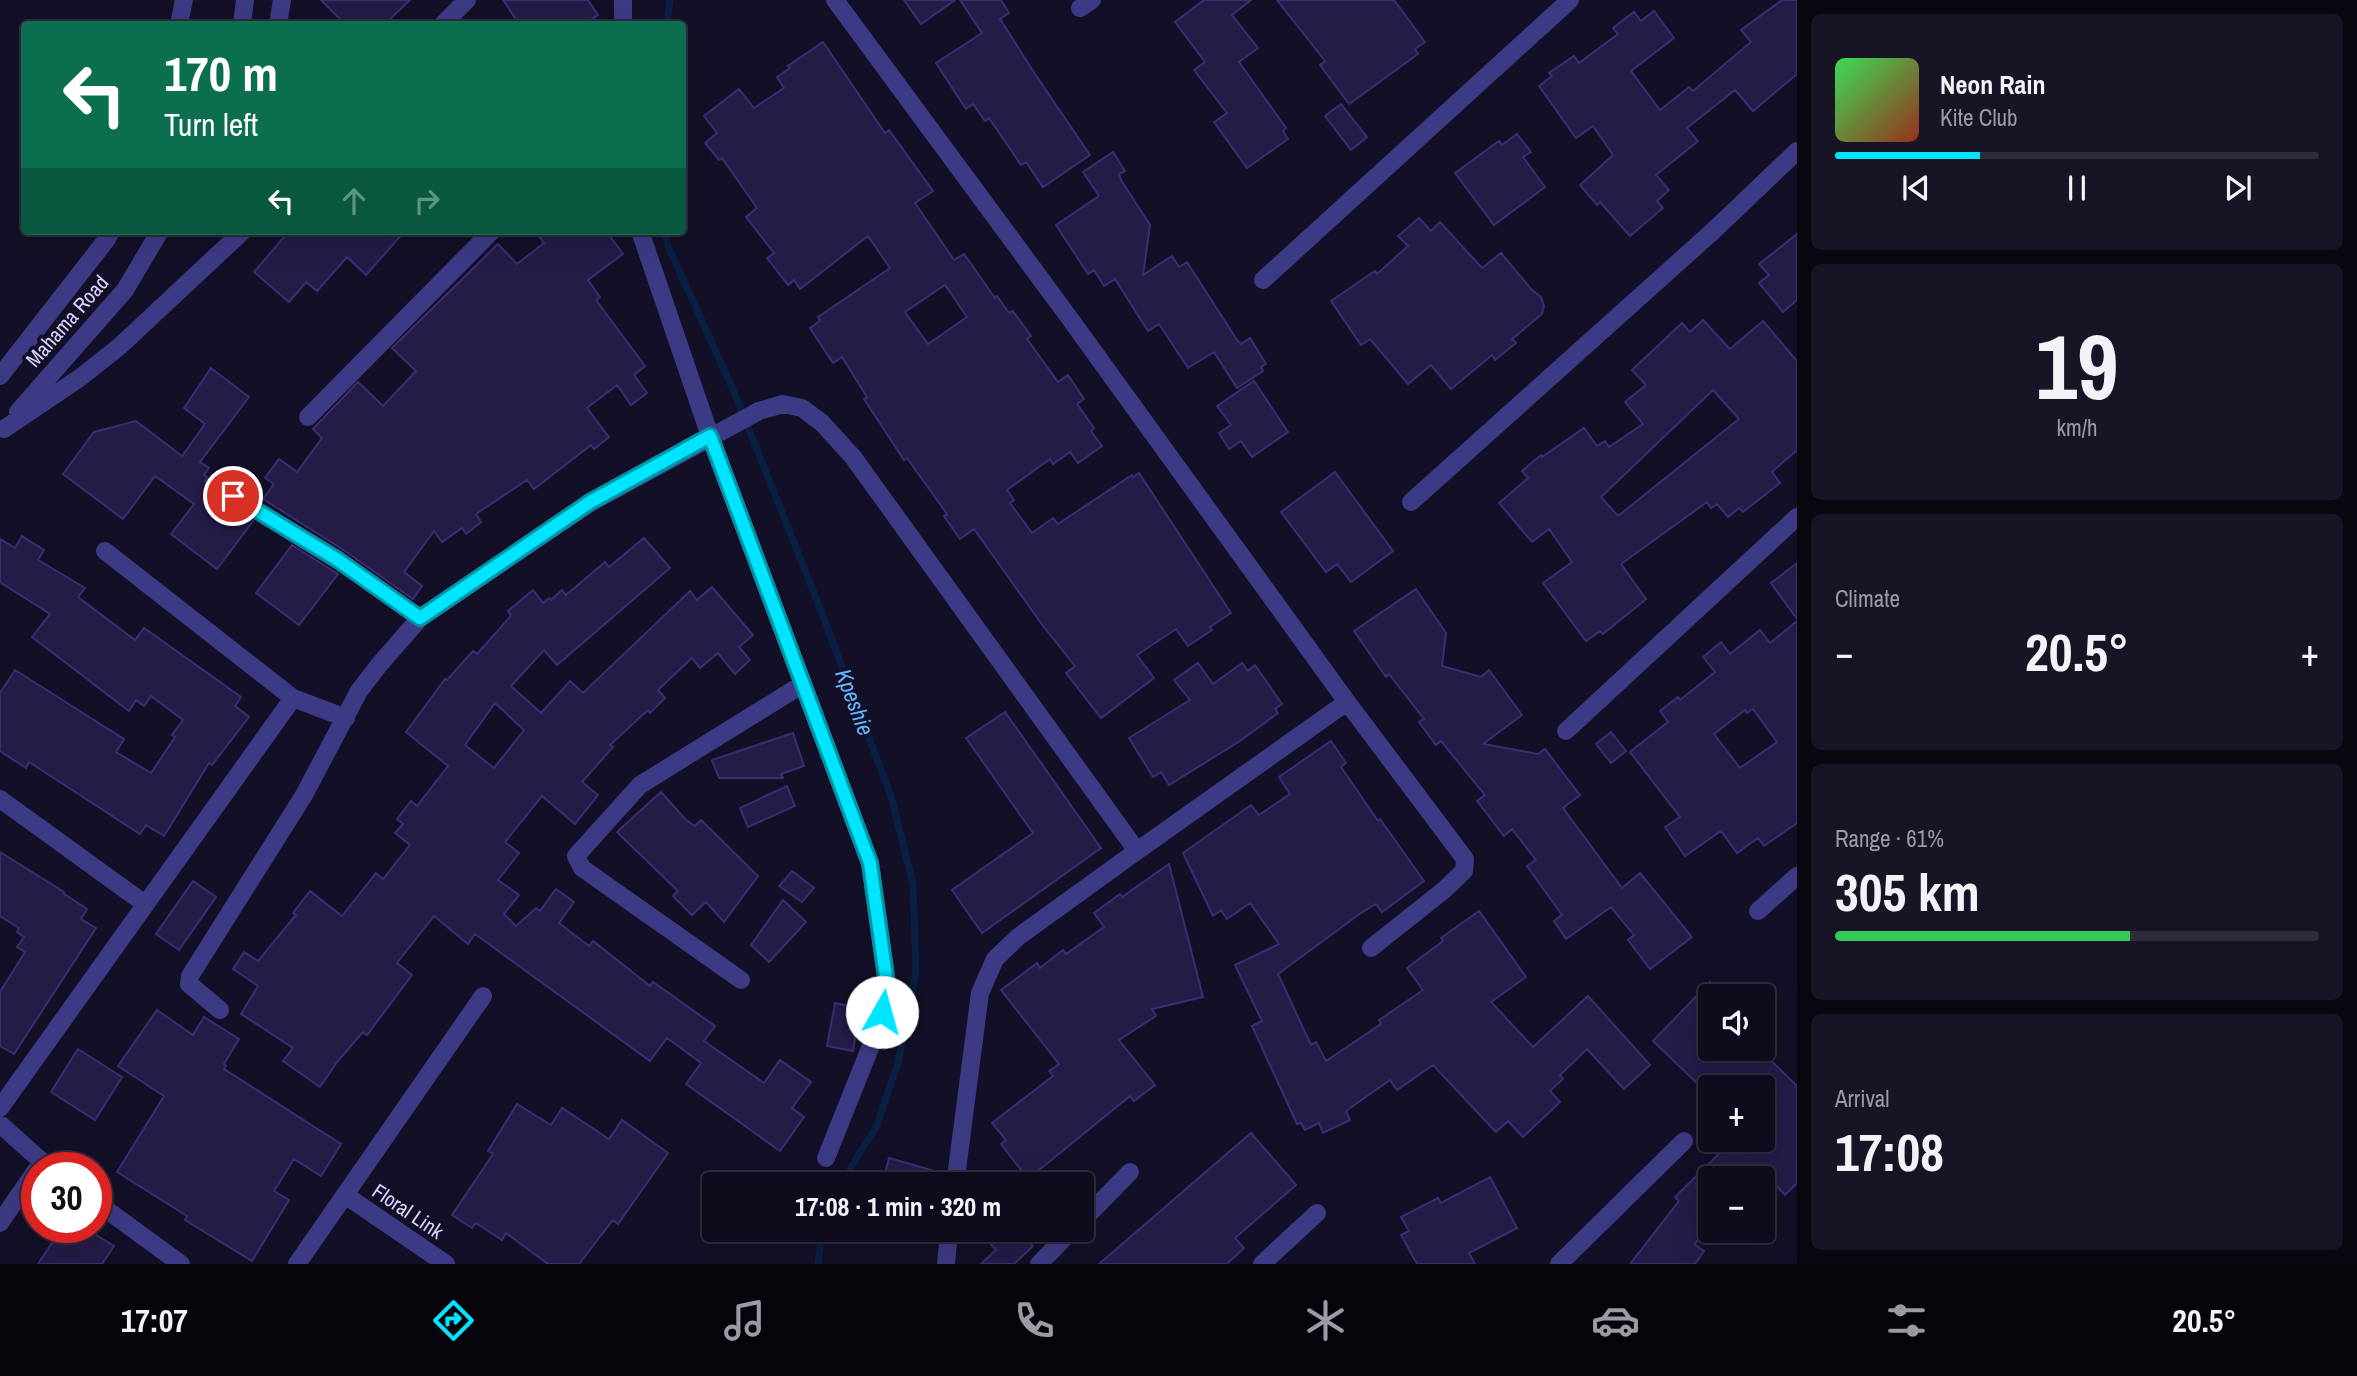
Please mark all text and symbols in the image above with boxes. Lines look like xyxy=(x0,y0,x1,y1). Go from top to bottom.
text: 170 m xyxy=(164,40,278,106)
icon: left xyxy=(49,49,140,140)
text: Neon Rain xyxy=(1940,67,2045,102)
text: Kite Club xyxy=(1940,102,2018,133)
text: Turn left xyxy=(164,103,258,146)
icon: previous xyxy=(1897,169,1935,207)
icon: pause xyxy=(2058,169,2096,207)
icon: next xyxy=(2219,169,2257,207)
icon: left xyxy=(262,182,300,220)
icon: ahead xyxy=(335,182,373,220)
icon: right xyxy=(408,182,446,220)
street label: Mahama Road xyxy=(19,269,115,373)
text: 19 xyxy=(2036,305,2119,427)
text: km/h xyxy=(2057,412,2097,443)
pin xyxy=(203,466,263,526)
icon: arrive xyxy=(214,477,252,515)
text: Climate xyxy=(1835,583,1900,614)
text: 20.5° xyxy=(2025,617,2129,687)
text: − xyxy=(1835,627,1853,678)
text: + xyxy=(2301,627,2319,678)
water label: Kpeshie xyxy=(828,664,882,740)
text: Range · 61% xyxy=(1835,823,1944,854)
text: 305 km xyxy=(1835,857,1980,927)
position arrow xyxy=(845,975,919,1049)
map controls xyxy=(1698,984,1775,1243)
button: sound xyxy=(1698,984,1775,1061)
button: + xyxy=(1698,1075,1775,1152)
text: Arrival xyxy=(1835,1083,1890,1114)
text: 17:08 xyxy=(1835,1117,1944,1187)
speed limit sign: 30 xyxy=(21,1152,112,1243)
button: − xyxy=(1698,1166,1775,1243)
street label: Floral Link xyxy=(367,1177,450,1246)
text: 17:08 · 1 min · 320 m xyxy=(795,1189,1001,1224)
icon: directions xyxy=(429,1296,478,1345)
icon: music xyxy=(720,1296,769,1345)
icon: phone xyxy=(1010,1296,1059,1345)
icon: climate xyxy=(1301,1296,1350,1345)
icon: car xyxy=(1591,1296,1640,1345)
icon: filters xyxy=(1882,1296,1931,1345)
text: 17:07 xyxy=(121,1299,188,1342)
text: 20.5° xyxy=(2172,1299,2236,1342)

